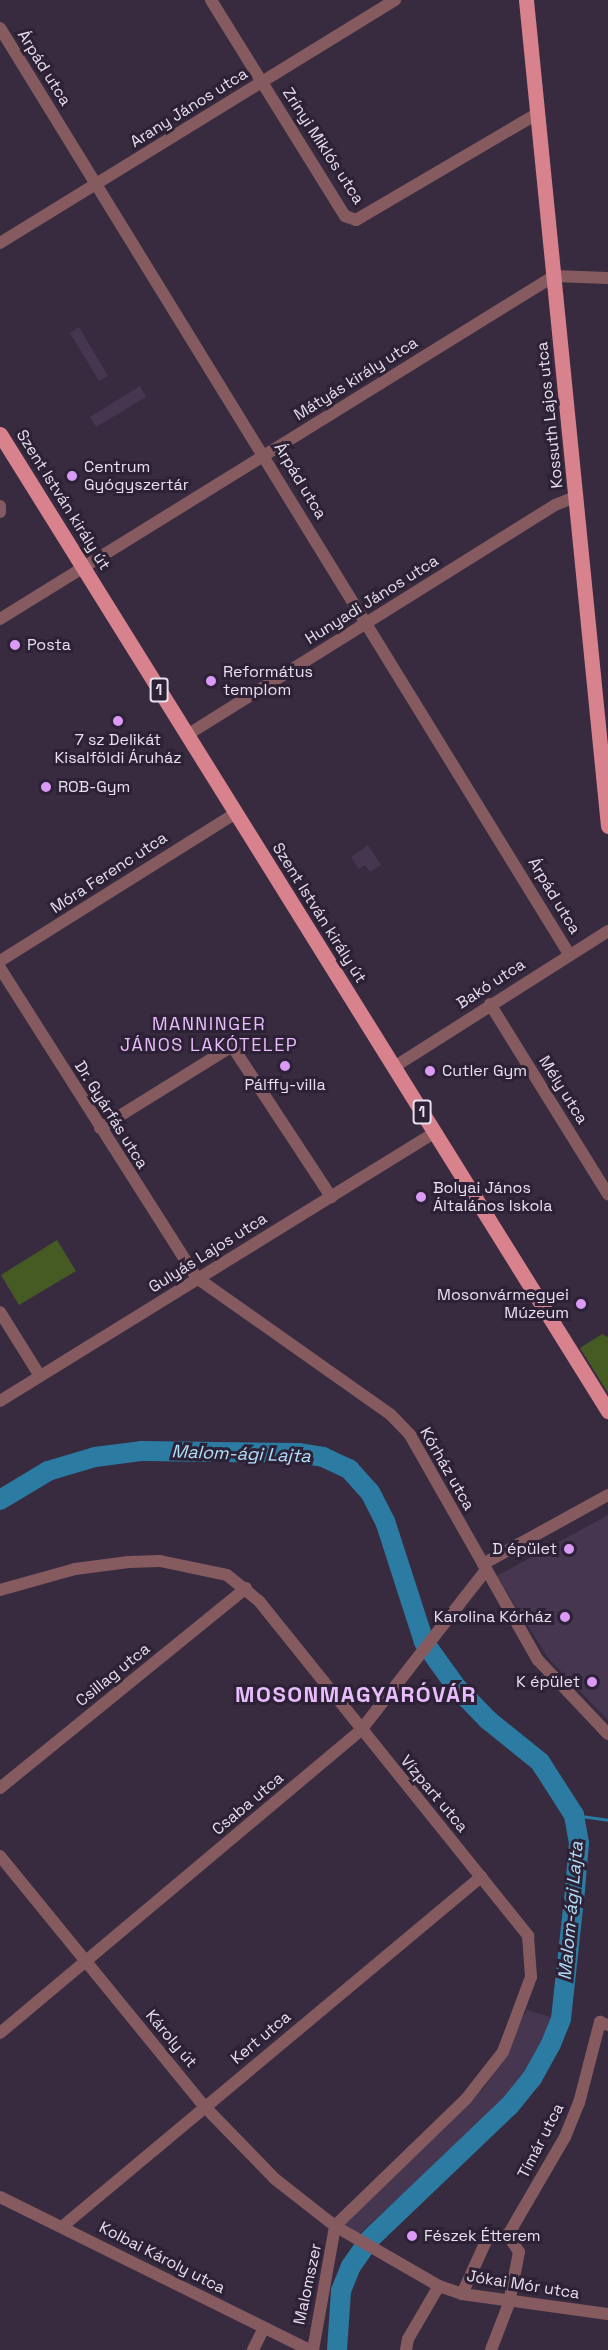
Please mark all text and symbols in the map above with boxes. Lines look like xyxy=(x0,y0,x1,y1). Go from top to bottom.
street label: Árpád utca xyxy=(13,27,75,109)
street label: Arany János utca xyxy=(127,64,251,152)
street label: Zrínyi Miklós utca xyxy=(278,84,368,208)
street label: Mátyás király utca xyxy=(291,333,421,425)
street label: Kossuth Lajos utca xyxy=(533,341,567,489)
street label: Szent István király út xyxy=(12,426,114,574)
street label: Árpád utca xyxy=(270,439,330,523)
place label: Centrum Gyógyszertár xyxy=(84,457,189,495)
marker: Centrum Gyógyszertár xyxy=(65,469,79,483)
street label: Hunyadi János utca xyxy=(302,551,442,649)
place label: Posta xyxy=(27,635,71,655)
marker: Posta xyxy=(8,638,22,652)
place label: Református templom xyxy=(223,662,313,700)
marker: Református templom xyxy=(204,674,218,688)
road number: 1 xyxy=(148,678,170,702)
marker: 7 sz Delikát Kisalföldi Áruház xyxy=(111,714,125,728)
place label: 7 sz Delikát Kisalföldi Áruház xyxy=(54,730,182,768)
place label: ROB-Gym xyxy=(58,777,130,797)
marker: ROB-Gym xyxy=(39,780,53,794)
street label: Móra Ferenc utca xyxy=(47,828,171,918)
street label: Szent István király út xyxy=(268,839,370,987)
street label: Árpád utca xyxy=(524,854,584,938)
street label: Bakó utca xyxy=(453,955,529,1013)
district label: MANNINGER JÁNOS LAKÓTELEP xyxy=(120,1014,298,1056)
street label: Mély utca xyxy=(535,1052,591,1128)
street label: Dr. Gyárfás utca xyxy=(70,1058,152,1172)
marker: Pálffy-villa xyxy=(278,1059,292,1073)
place label: Cutler Gym xyxy=(442,1061,527,1081)
marker: Cutler Gym xyxy=(423,1064,437,1078)
place label: Pálffy-villa xyxy=(244,1075,326,1095)
road number: 1 xyxy=(412,1100,432,1124)
place label: Bolyai János Általános Iskola xyxy=(433,1178,552,1216)
marker: Bolyai János Általános Iskola xyxy=(414,1190,428,1204)
street label: Gulyás Lajos utca xyxy=(145,1209,271,1297)
place label: Mosonvármegyei Múzeum xyxy=(437,1285,569,1323)
marker: Mosonvármegyei Múzeum xyxy=(574,1297,588,1311)
street label: Kórház utca xyxy=(416,1424,478,1514)
water label: Malom-ági Lajta xyxy=(171,1441,311,1467)
place label: D épület xyxy=(492,1539,557,1559)
marker: D épület xyxy=(562,1542,576,1556)
place label: Karolina Kórház xyxy=(434,1607,552,1627)
marker: Karolina Kórház xyxy=(556,1608,574,1626)
street label: Csillag utca xyxy=(72,1639,154,1711)
place label: K épület xyxy=(516,1672,580,1692)
marker: K épület xyxy=(585,1675,599,1689)
district label: MOSONMAGYARÓVÁR xyxy=(235,1682,477,1708)
street label: Vízpart utca xyxy=(396,1752,472,1836)
street label: Csaba utca xyxy=(208,1769,288,1839)
water label: Malom-ági Lajta xyxy=(554,1841,588,1981)
street label: Károly út xyxy=(141,2006,201,2072)
street label: Kert utca xyxy=(227,2007,295,2069)
street label: Tímár utca xyxy=(514,2100,568,2182)
street label: Kolbai Károly utca xyxy=(96,2218,228,2298)
place label: Fészek Étterem xyxy=(424,2226,541,2246)
marker: Fészek Étterem xyxy=(405,2229,419,2243)
street label: Malomszer xyxy=(290,2242,326,2326)
street label: Jókai Mór utca xyxy=(465,2267,581,2303)

